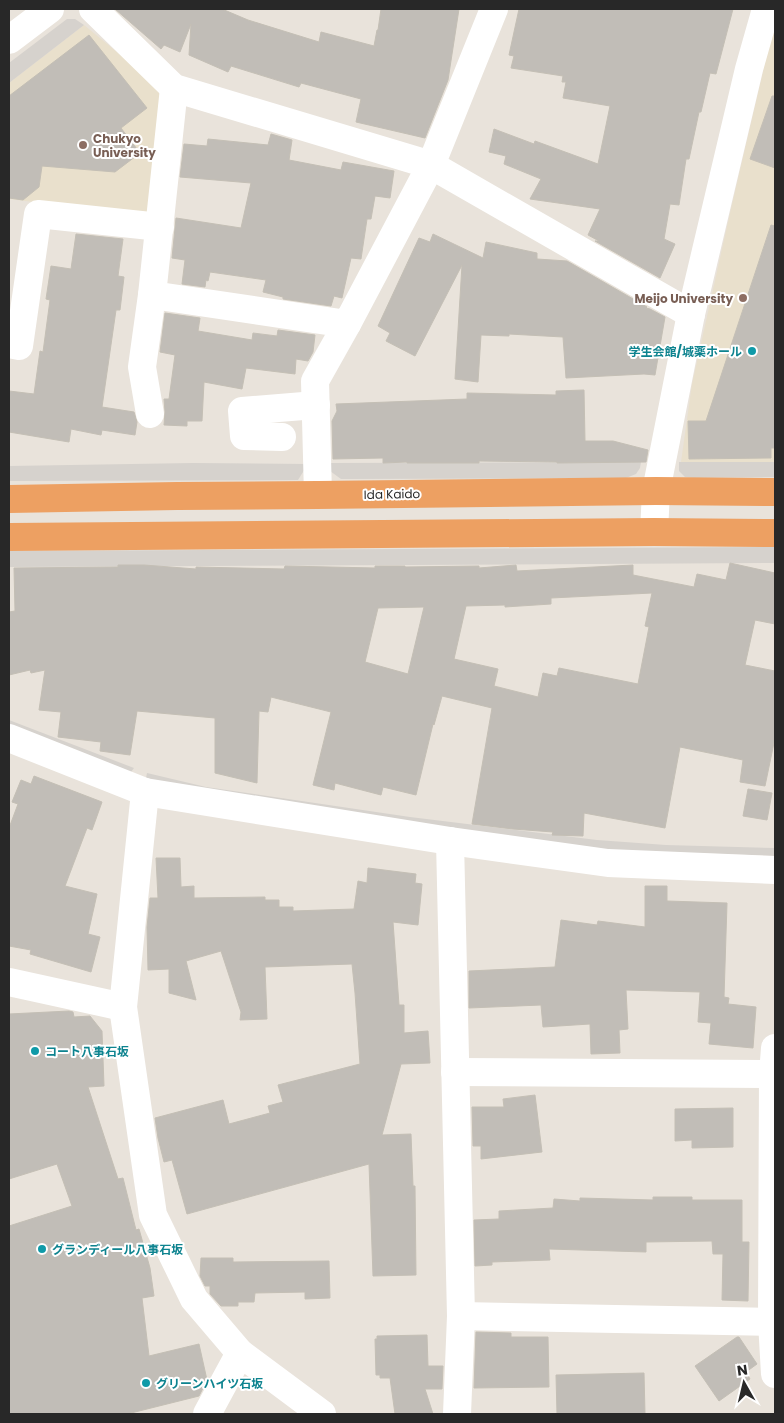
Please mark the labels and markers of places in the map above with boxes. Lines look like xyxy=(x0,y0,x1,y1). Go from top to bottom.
place label: Chukyo University xyxy=(93,130,156,161)
marker: Chukyo University xyxy=(77,139,89,151)
place label: Meijo University xyxy=(635,290,733,307)
marker: Meijo University xyxy=(737,292,749,304)
place label: 学生会館/城薬ホール xyxy=(629,343,742,360)
marker: 学生会館/城薬ホール xyxy=(746,345,758,357)
place label: コート八事石坂 xyxy=(45,1043,129,1060)
marker: コート八事石坂 xyxy=(29,1045,41,1057)
place label: グランディール八事石坂 xyxy=(52,1241,183,1258)
marker: グランディール八事石坂 xyxy=(36,1243,48,1255)
place label: グリーンハイツ石坂 xyxy=(156,1375,263,1392)
marker: グリーンハイツ石坂 xyxy=(140,1377,152,1389)

